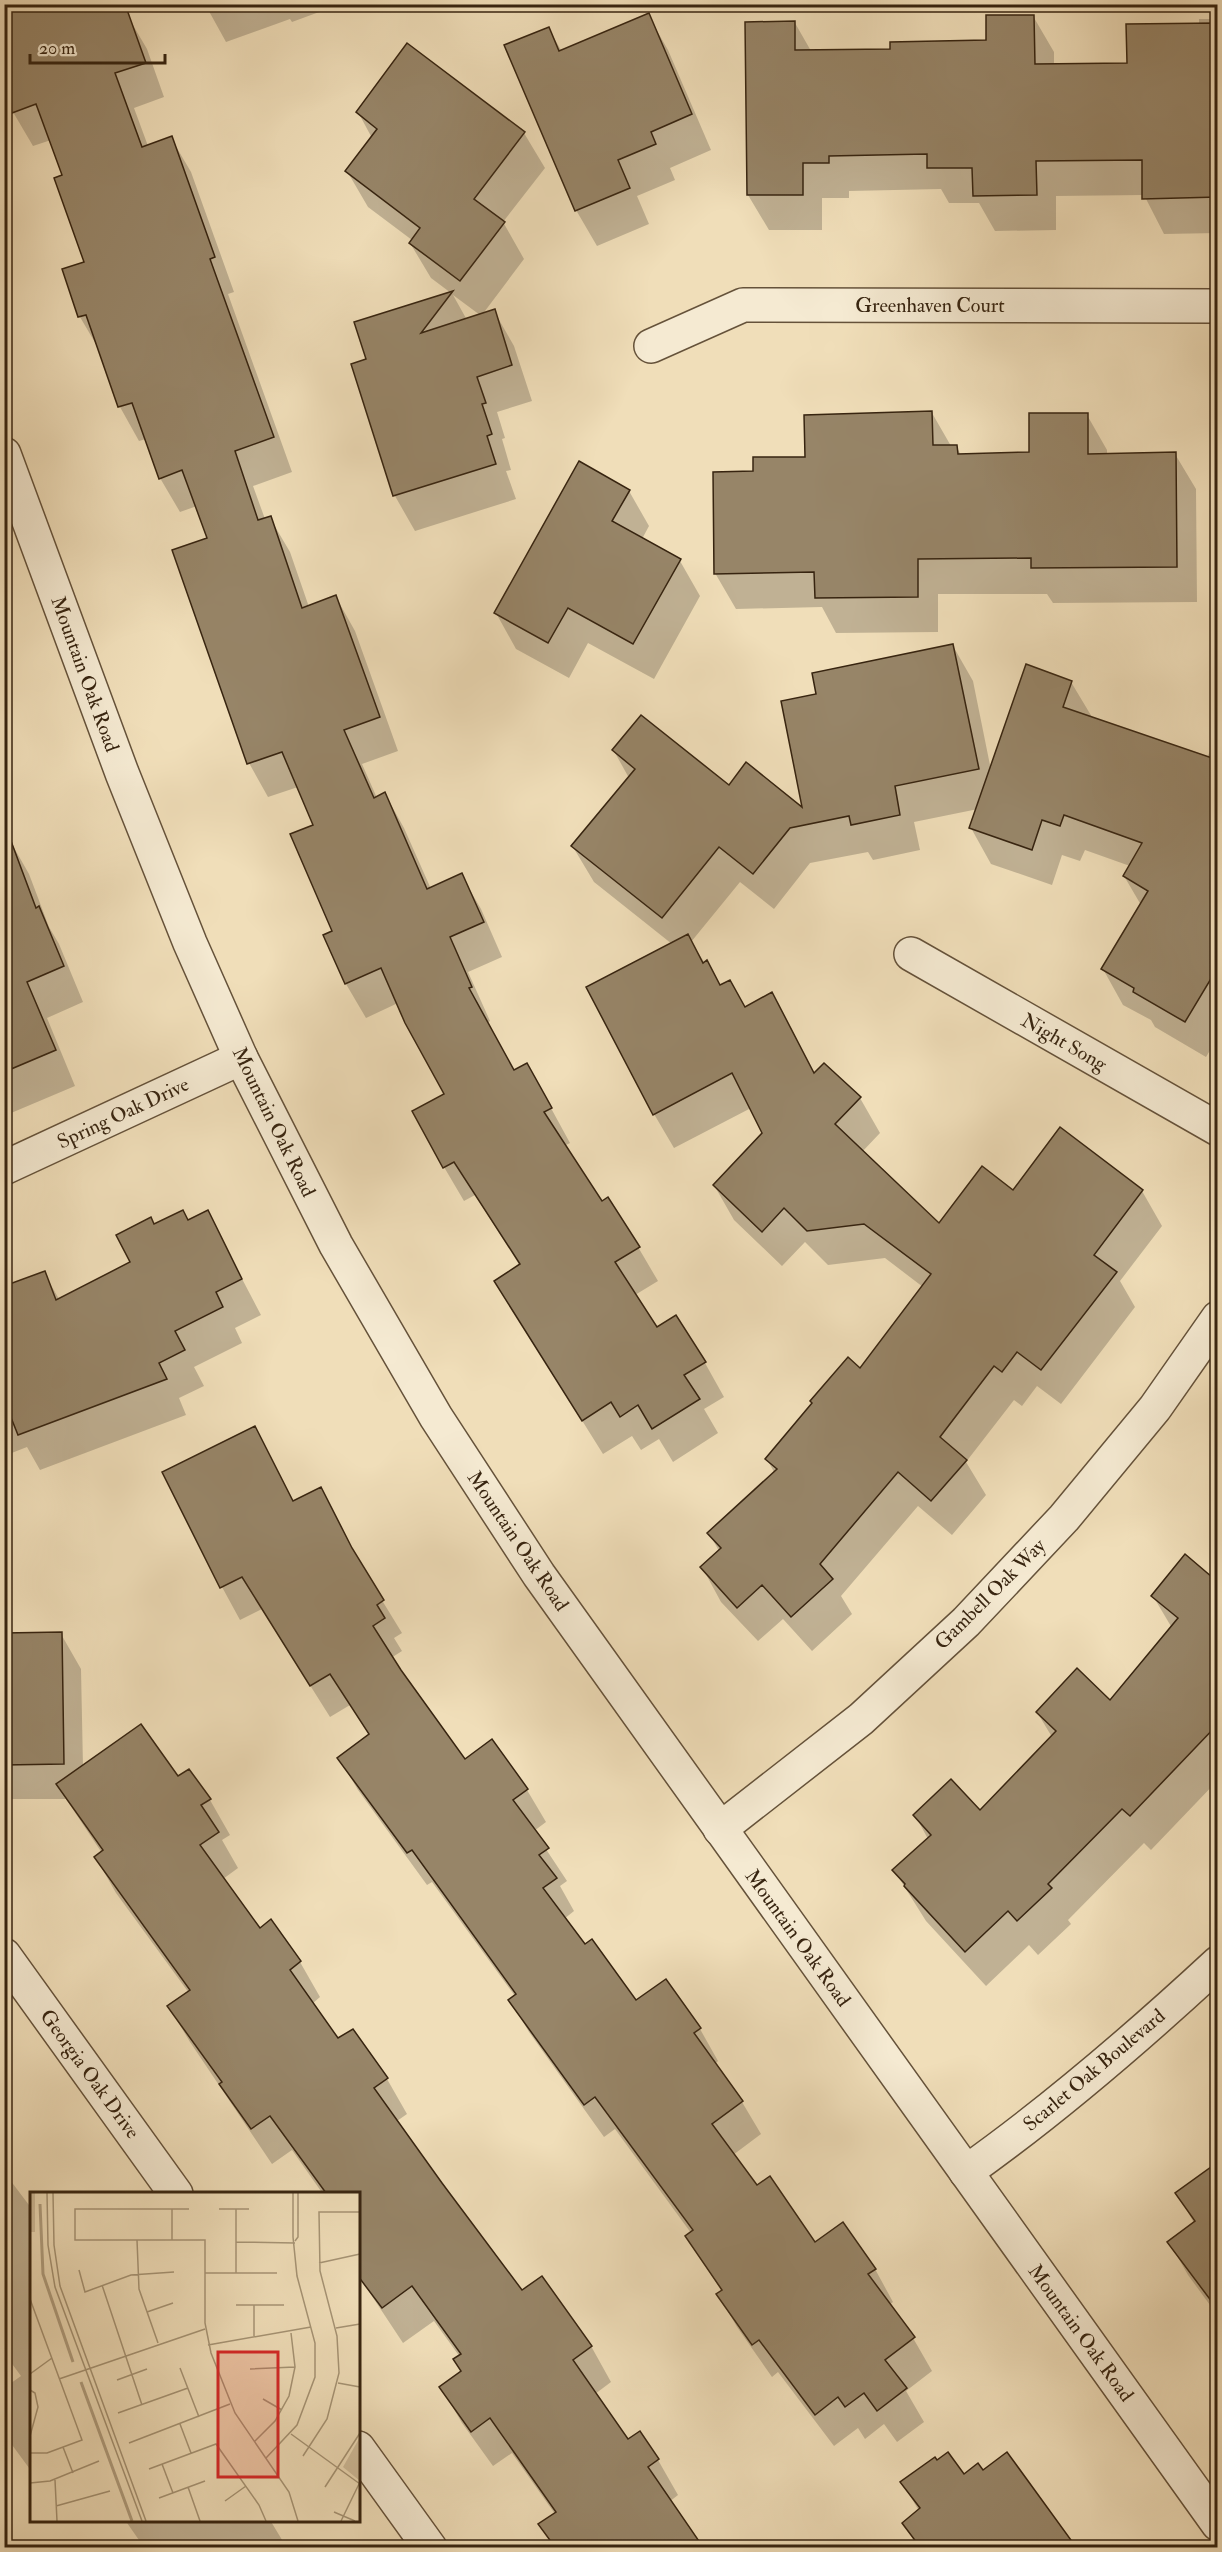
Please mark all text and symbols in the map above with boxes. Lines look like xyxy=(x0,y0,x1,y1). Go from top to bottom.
scale bar xyxy=(30,27,165,65)
text: 20 m xyxy=(39,37,75,60)
street label: Greenhaven Court xyxy=(855,293,1005,318)
street label: Mountain Oak Road xyxy=(45,593,125,755)
street label: Night Song xyxy=(1017,1007,1112,1077)
street label: Mountain Oak Road xyxy=(227,1043,321,1201)
street label: Spring Oak Drive xyxy=(53,1072,193,1155)
street label: Mountain Oak Road xyxy=(462,1466,574,1616)
street label: Gambell Oak Way xyxy=(929,1532,1052,1655)
street label: Mountain Oak Road xyxy=(740,1864,856,2012)
street label: Scarlet Oak Boulevard xyxy=(1018,2003,1170,2137)
street label: Georgia Oak Drive xyxy=(35,2004,145,2144)
inset map xyxy=(30,2192,360,2522)
street label: Mountain Oak Road xyxy=(1023,2259,1139,2407)

